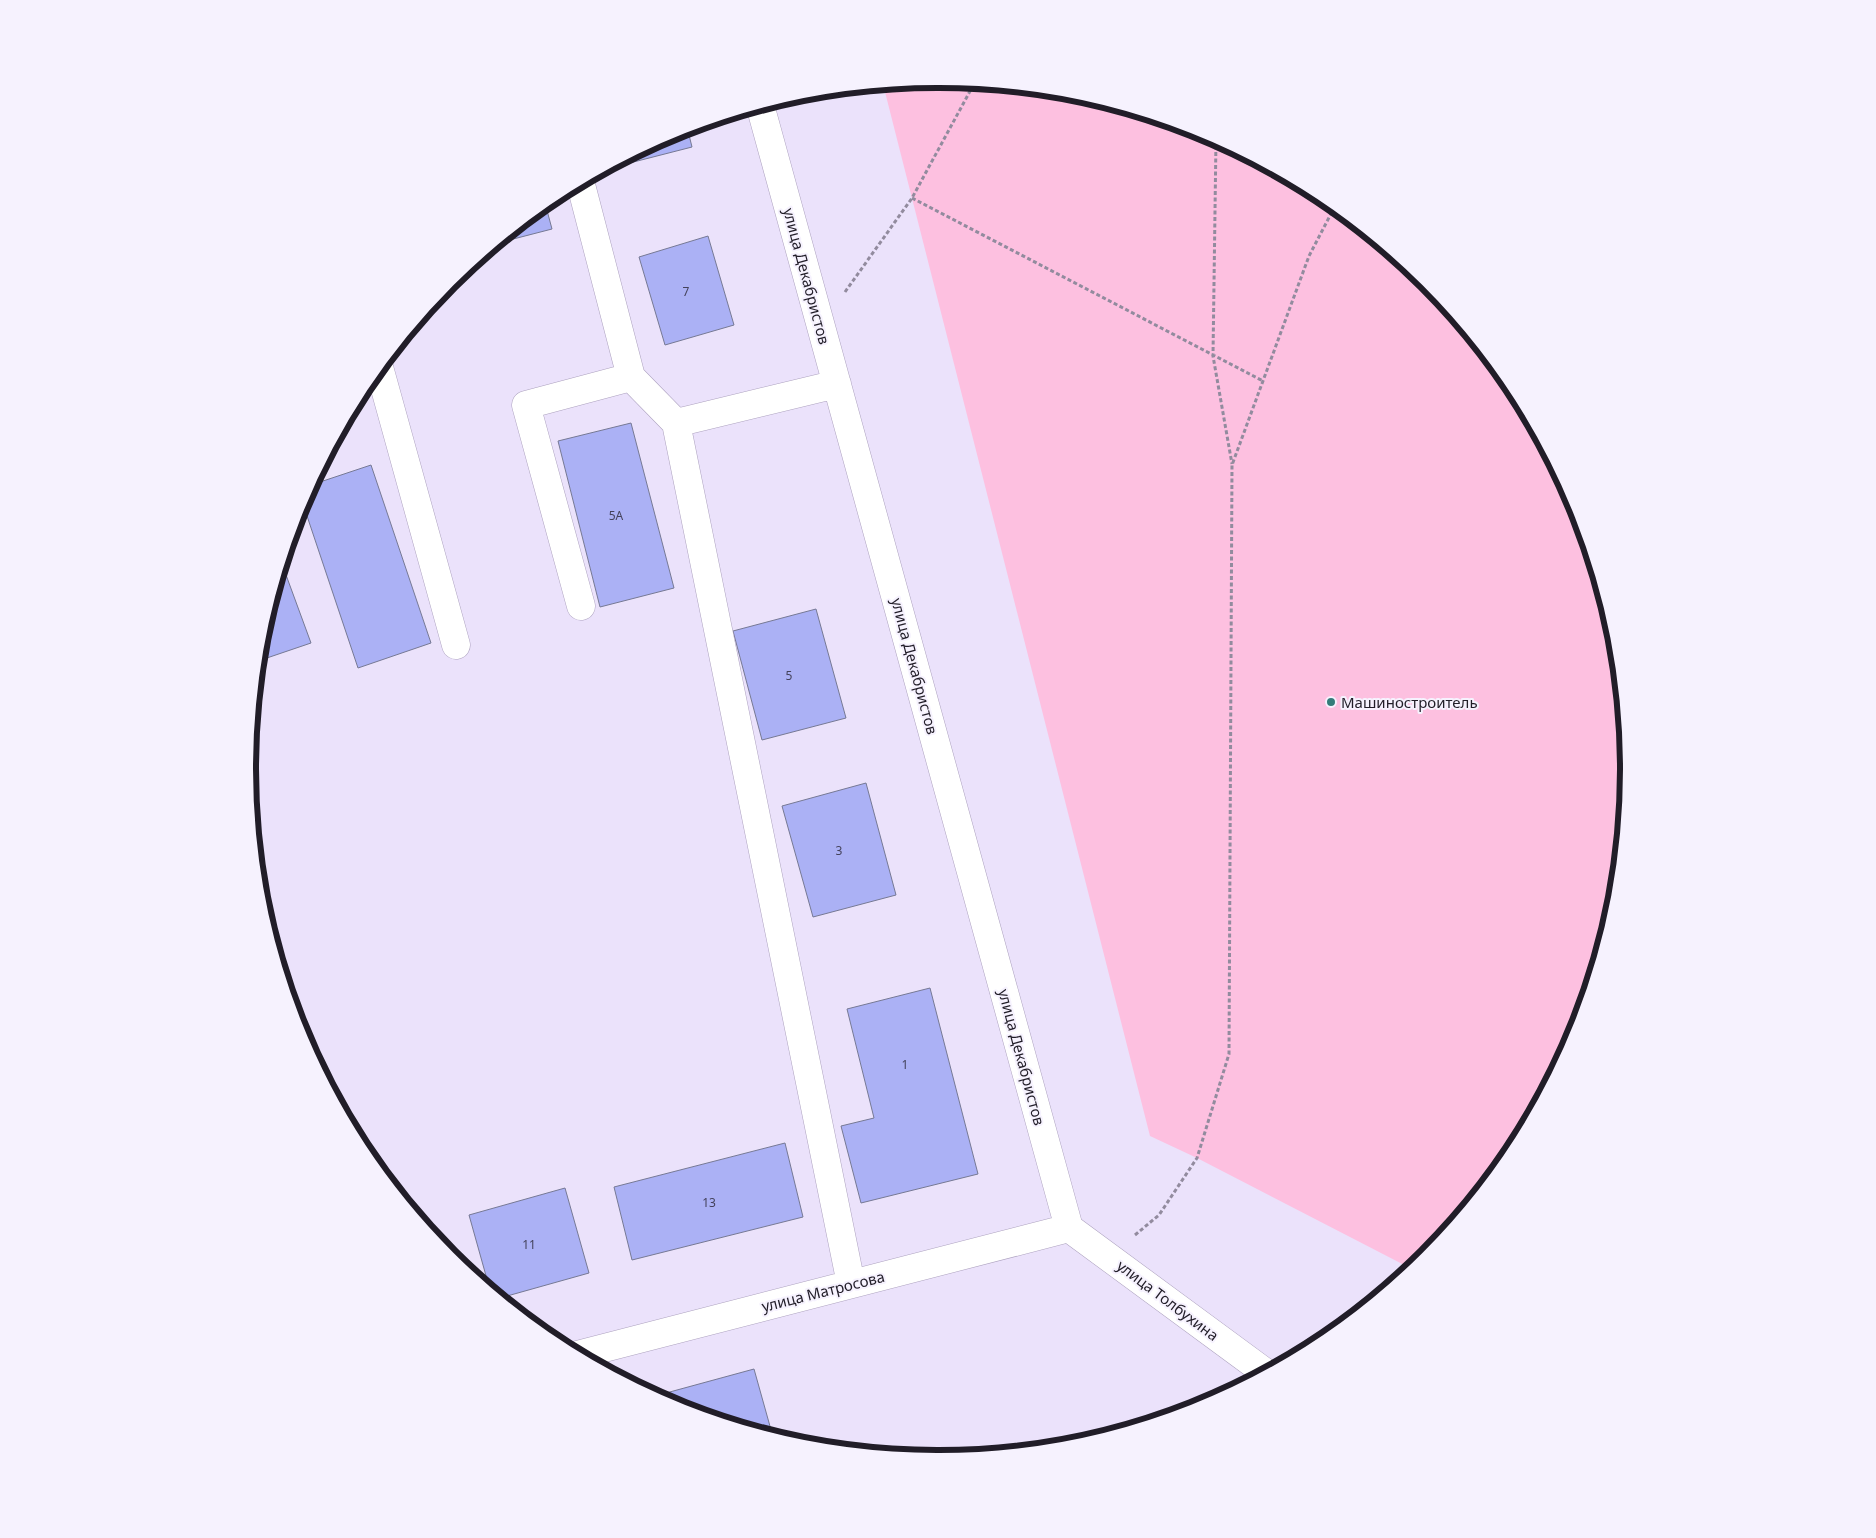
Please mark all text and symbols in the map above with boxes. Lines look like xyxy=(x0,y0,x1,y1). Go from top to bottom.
street label: улица Декабристов xyxy=(779,205,835,347)
house number: 7 xyxy=(683,283,690,300)
house number: 5А xyxy=(609,507,624,524)
street label: улица Декабристов xyxy=(887,595,943,737)
house number: 5 xyxy=(786,667,793,684)
place label: Машиностроитель xyxy=(1341,692,1478,712)
marker: Машиностроитель xyxy=(1325,696,1337,708)
house number: 3 xyxy=(836,842,843,859)
street label: улица Декабристов xyxy=(994,986,1050,1128)
house number: 1 xyxy=(902,1056,908,1073)
house number: 13 xyxy=(702,1194,716,1211)
house number: 11 xyxy=(522,1236,536,1253)
street label: улица Толбухина xyxy=(1113,1255,1223,1345)
street label: улица Матросова xyxy=(759,1266,887,1316)

